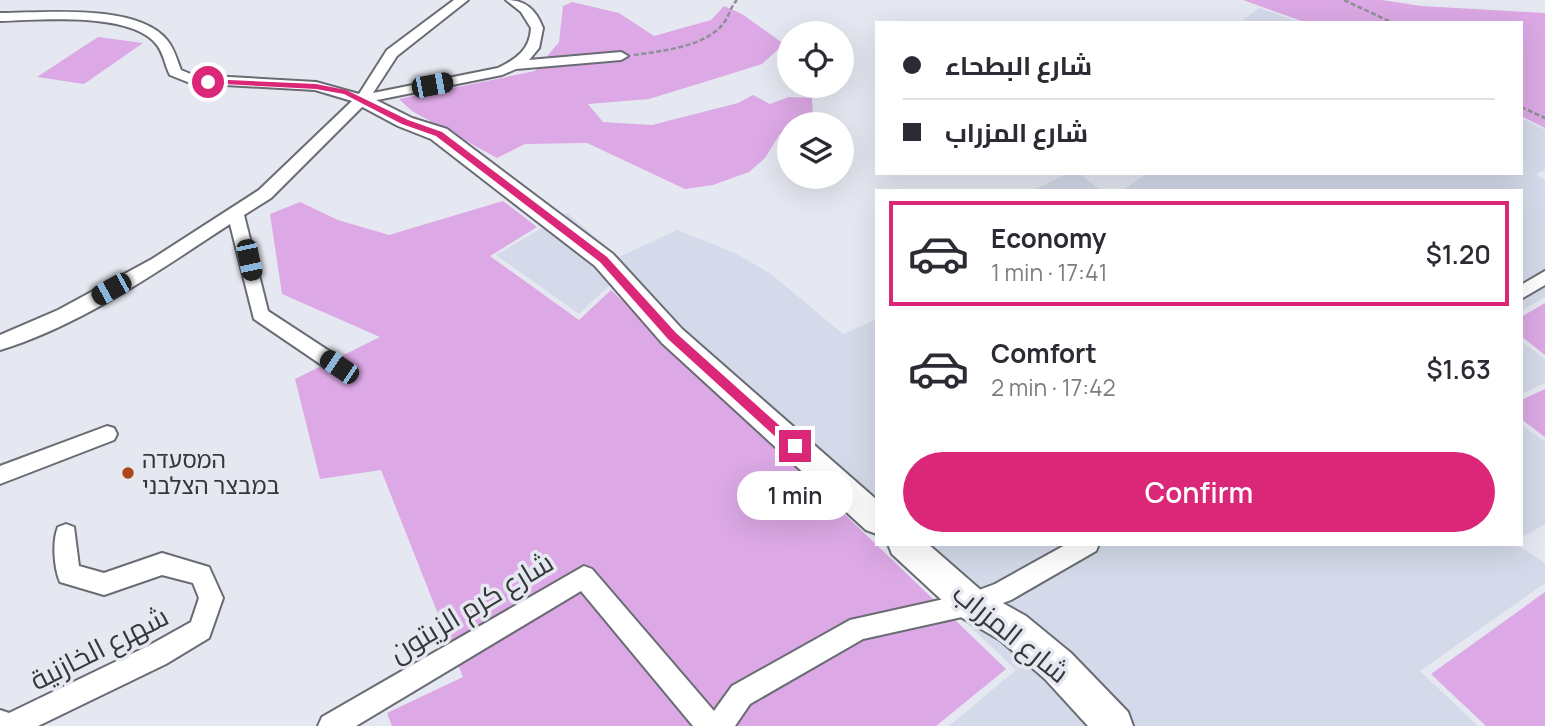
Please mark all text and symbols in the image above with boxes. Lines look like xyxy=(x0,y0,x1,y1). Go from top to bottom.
map controls xyxy=(777,21,854,189)
button: locate xyxy=(777,21,854,98)
text: شارع البطحاء xyxy=(945,47,1092,83)
route start xyxy=(192,66,224,98)
car xyxy=(410,71,455,99)
button: layers xyxy=(777,112,854,189)
text: شارع المزراب xyxy=(945,114,1088,150)
text: Economy xyxy=(991,220,1106,256)
icon: car xyxy=(907,222,970,285)
text: $1.20 xyxy=(1426,236,1491,272)
car xyxy=(235,237,264,283)
text: 1 min · 17:41 xyxy=(991,256,1107,288)
car xyxy=(88,270,135,308)
text: Comfort xyxy=(991,335,1097,371)
icon: car xyxy=(907,337,970,400)
car xyxy=(316,347,363,387)
text: $1.63 xyxy=(1427,351,1491,387)
text: 2 min · 17:42 xyxy=(991,371,1116,403)
route end xyxy=(779,430,811,462)
place label: המסעדה במבצר הצלבני xyxy=(142,443,280,501)
button: Confirm xyxy=(903,452,1495,532)
marker: המסעדה במבצר הצלבני xyxy=(120,465,136,481)
callout: 1 min xyxy=(737,471,853,520)
text: 1 min xyxy=(768,479,822,511)
street label: شارع كرم الزيتون xyxy=(381,542,561,672)
street label: شارع المزراب xyxy=(945,574,1078,692)
street label: شهرع الخازنية xyxy=(23,596,175,699)

